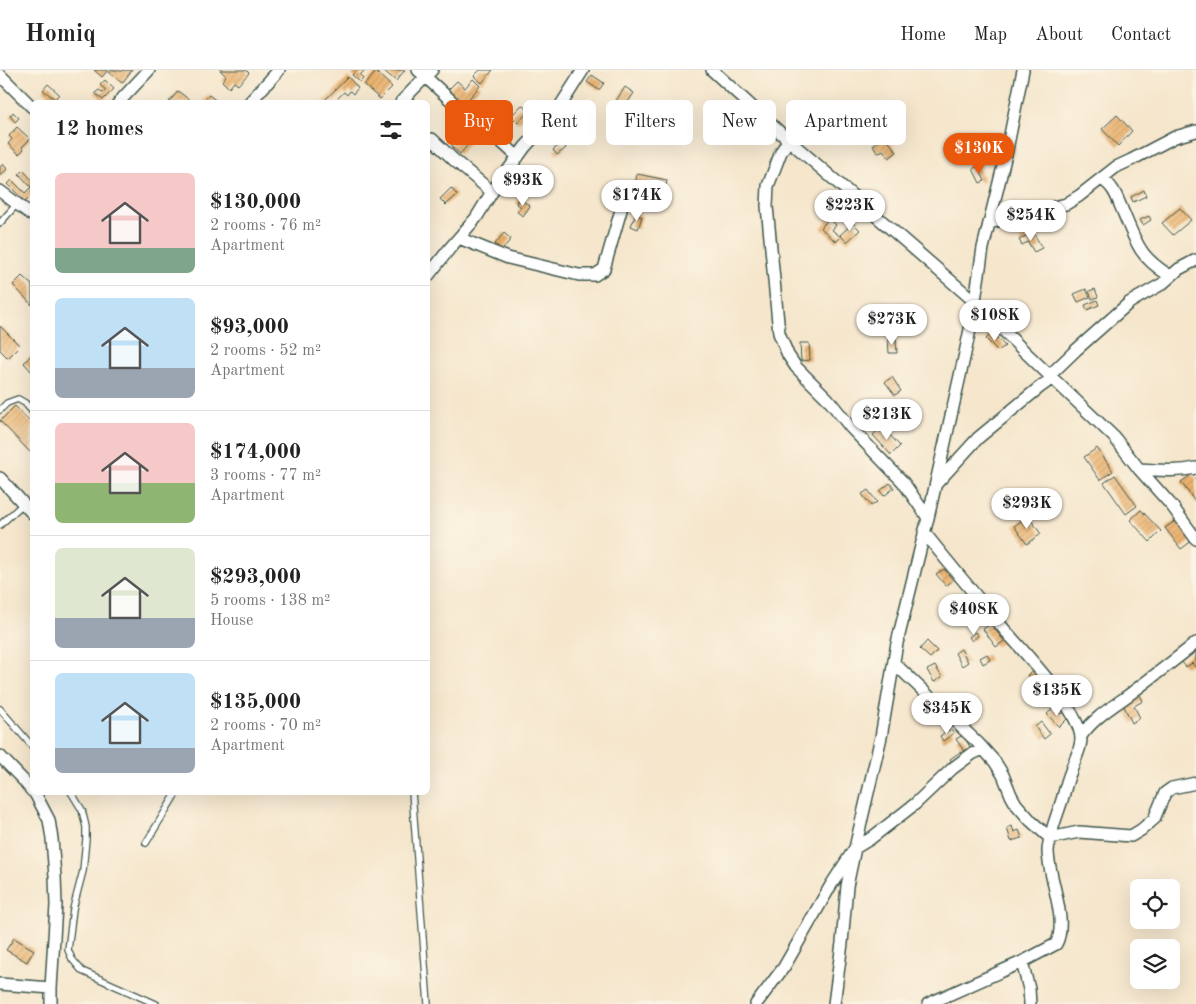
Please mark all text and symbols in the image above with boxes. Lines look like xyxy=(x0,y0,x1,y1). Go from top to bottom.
text: Homiq xyxy=(25,23,96,47)
text: Home xyxy=(900,26,946,44)
text: Map xyxy=(974,26,1007,44)
text: About xyxy=(1035,26,1083,44)
text: Contact xyxy=(1111,26,1171,44)
chip: Buy xyxy=(445,100,513,145)
chip: Rent xyxy=(523,100,596,145)
chip: Filters xyxy=(606,100,693,145)
chip: New xyxy=(703,100,776,145)
chip: Apartment xyxy=(786,100,906,145)
icon: filters xyxy=(377,116,405,144)
text: 12 homes xyxy=(55,119,143,140)
pin: $130K xyxy=(944,132,1014,175)
text: $130K xyxy=(954,141,1004,157)
pin: $93K xyxy=(493,164,553,207)
text: $93K xyxy=(503,173,543,189)
pin: $174K xyxy=(602,180,672,222)
text: $174K xyxy=(612,188,662,204)
pin: $223K xyxy=(815,190,885,232)
text: $130,000 xyxy=(210,192,301,213)
icon: home xyxy=(95,193,155,253)
text: $223K xyxy=(825,198,875,214)
pin: $254K xyxy=(996,200,1066,242)
text: $254K xyxy=(1006,208,1056,224)
text: 2 rooms · 76 m² xyxy=(210,218,321,234)
text: Apartment xyxy=(210,238,285,254)
pin: $108K xyxy=(960,300,1030,342)
pin: $273K xyxy=(857,304,927,346)
text: $108K xyxy=(970,308,1020,324)
text: $273K xyxy=(867,312,917,328)
text: $93,000 xyxy=(210,317,289,338)
icon: home xyxy=(95,318,155,378)
text: 2 rooms · 52 m² xyxy=(210,343,321,359)
text: Apartment xyxy=(210,363,285,379)
pin: $213K xyxy=(852,398,922,441)
text: $213K xyxy=(862,407,912,423)
text: $174,000 xyxy=(210,442,301,463)
icon: home xyxy=(95,443,155,503)
text: 3 rooms · 77 m² xyxy=(210,468,321,484)
text: Apartment xyxy=(210,488,285,504)
pin: $293K xyxy=(992,488,1062,530)
text: $293K xyxy=(1002,496,1052,512)
text: $293,000 xyxy=(210,567,301,588)
icon: home xyxy=(95,568,155,628)
text: 5 rooms · 138 m² xyxy=(210,593,330,609)
pin: $408K xyxy=(939,594,1009,636)
text: $408K xyxy=(949,602,999,618)
text: House xyxy=(210,613,253,629)
pin: $135K xyxy=(1022,674,1092,717)
text: $135K xyxy=(1032,683,1082,699)
text: $135,000 xyxy=(210,692,301,713)
pin: $345K xyxy=(912,692,982,735)
icon: home xyxy=(95,693,155,753)
text: $345K xyxy=(922,701,972,717)
text: 2 rooms · 70 m² xyxy=(210,718,321,734)
text: Apartment xyxy=(210,738,285,754)
map controls xyxy=(1130,879,1180,989)
button: locate xyxy=(1130,879,1180,929)
button: layers xyxy=(1130,939,1180,989)

